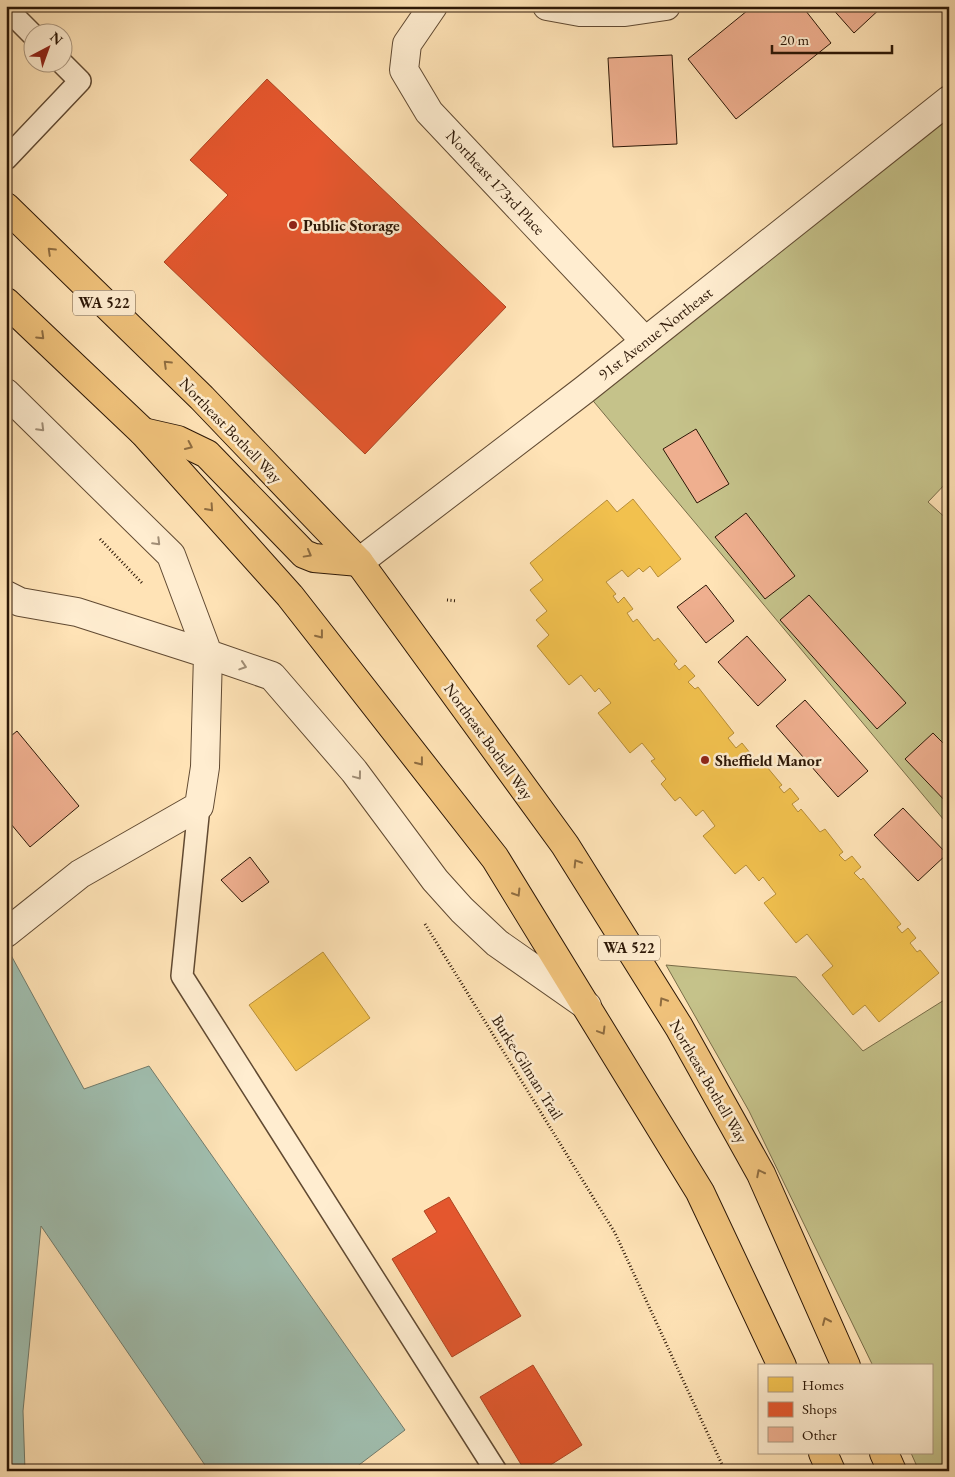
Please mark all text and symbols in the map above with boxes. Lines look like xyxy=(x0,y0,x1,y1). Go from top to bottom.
north arrow xyxy=(22,22,72,72)
scale bar xyxy=(772,22,892,54)
text: N xyxy=(46,28,67,49)
text: 20 m xyxy=(780,30,809,49)
street label: Northeast 173rd Place xyxy=(441,125,550,239)
place label: Public Storage xyxy=(303,215,400,236)
marker: Public Storage xyxy=(287,219,299,231)
one-way arrow xyxy=(48,248,57,257)
street label: 91st Avenue Northeast xyxy=(594,282,717,385)
road number: WA 522 xyxy=(73,290,135,316)
one-way arrow xyxy=(36,330,45,339)
one-way arrow xyxy=(164,361,173,370)
street label: Northeast Bothell Way xyxy=(175,373,287,488)
one-way arrow xyxy=(35,422,44,431)
one-way arrow xyxy=(184,439,193,450)
one-way arrow xyxy=(205,502,214,511)
one-way arrow xyxy=(151,536,160,545)
one-way arrow xyxy=(303,548,312,558)
one-way arrow xyxy=(315,629,324,638)
one-way arrow xyxy=(239,660,247,670)
street label: Northeast Bothell Way xyxy=(439,679,539,805)
place label: Sheffield Manor xyxy=(715,750,822,771)
marker: Sheffield Manor xyxy=(699,754,711,766)
one-way arrow xyxy=(415,757,424,766)
one-way arrow xyxy=(352,770,360,779)
one-way arrow xyxy=(573,859,583,868)
one-way arrow xyxy=(511,887,520,897)
road number: WA 522 xyxy=(598,936,660,960)
one-way arrow xyxy=(659,997,669,1006)
street label: Burke-Gilman Trail xyxy=(487,1011,568,1124)
street label: Northeast Bothell Way xyxy=(665,1016,753,1148)
one-way arrow xyxy=(596,1026,606,1035)
one-way arrow xyxy=(756,1169,766,1178)
one-way arrow xyxy=(821,1317,832,1326)
legend xyxy=(758,1364,932,1454)
text: Homes xyxy=(802,1375,844,1394)
text: Shops xyxy=(802,1399,837,1418)
text: Other xyxy=(802,1425,837,1444)

